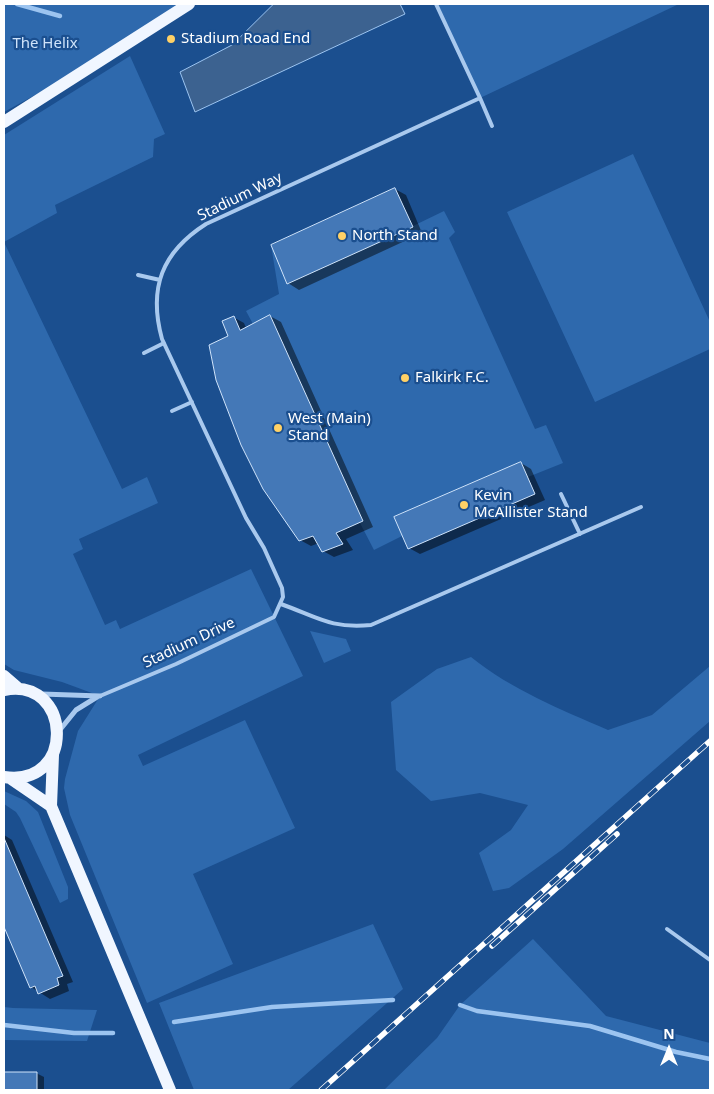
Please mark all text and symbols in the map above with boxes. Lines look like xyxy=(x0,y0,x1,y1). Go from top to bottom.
place label: Stadium Road End xyxy=(181,30,310,48)
marker: Stadium Road End xyxy=(165,33,177,45)
park label: The Helix xyxy=(12,35,78,53)
street label: Stadium Way xyxy=(195,169,285,225)
place label: North Stand xyxy=(352,227,438,245)
marker: North Stand xyxy=(336,230,348,242)
place label: Falkirk F.C. xyxy=(415,369,489,387)
marker: Falkirk F.C. xyxy=(399,372,411,384)
place label: West (Main) Stand xyxy=(288,410,371,445)
marker: West (Main) Stand xyxy=(272,422,284,434)
place label: Kevin McAllister Stand xyxy=(474,487,588,522)
marker: Kevin McAllister Stand xyxy=(458,499,470,511)
street label: Stadium Drive xyxy=(140,614,238,672)
north arrow xyxy=(644,1024,694,1074)
text: N xyxy=(663,1024,675,1043)

